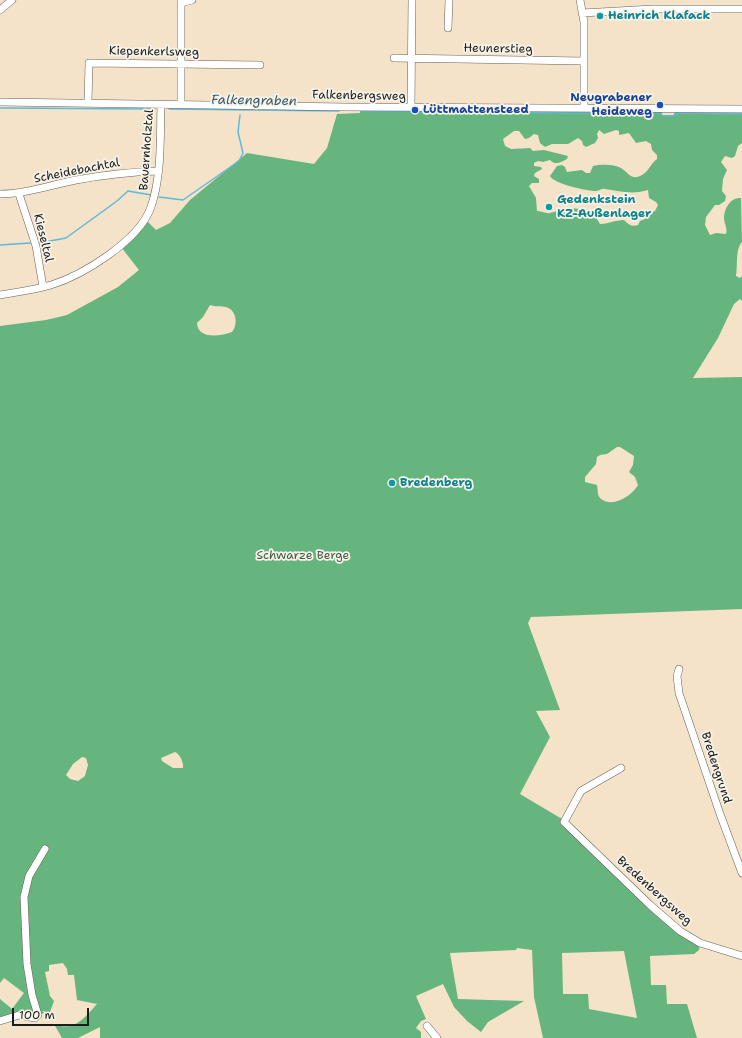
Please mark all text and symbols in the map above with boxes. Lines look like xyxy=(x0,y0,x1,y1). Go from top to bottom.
place label: Heinrich Klafack xyxy=(608,9,710,23)
marker: Heinrich Klafack xyxy=(595,11,605,21)
street label: Heunerstieg xyxy=(463,41,533,57)
street label: Kiepenkerlsweg xyxy=(109,44,199,60)
street label: Falkenbergsweg xyxy=(312,88,406,104)
place label: Neugrabener Heideweg xyxy=(570,91,652,119)
water label: Falkengraben xyxy=(211,92,297,110)
marker: Neugrabener Heideweg xyxy=(655,100,665,110)
place label: Lüttmattensteed xyxy=(423,103,529,117)
marker: Lüttmattensteed xyxy=(410,105,420,115)
street label: Bauernholztal xyxy=(137,109,157,191)
street label: Scheidebachtal xyxy=(33,156,121,186)
place label: Gedenkstein KZ-Außenlager xyxy=(557,193,651,221)
marker: Gedenkstein KZ-Außenlager xyxy=(544,202,554,212)
street label: Kieseltal xyxy=(30,212,56,264)
place label: Bredenberg xyxy=(400,476,472,490)
marker: Bredenberg xyxy=(387,478,397,488)
park label: Schwarze Berge xyxy=(257,549,349,563)
street label: Bredengrund xyxy=(698,730,734,806)
street label: Bredenbergsweg xyxy=(613,853,695,929)
scale bar xyxy=(14,1000,91,1026)
text: 100 m xyxy=(19,1007,55,1023)

